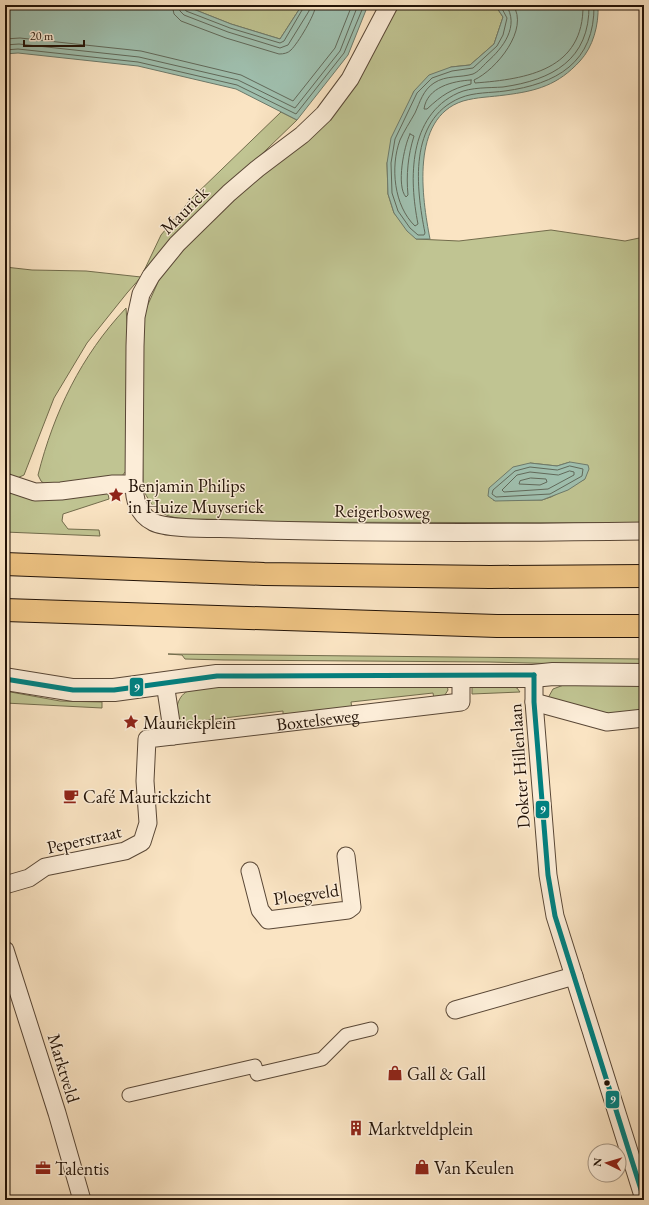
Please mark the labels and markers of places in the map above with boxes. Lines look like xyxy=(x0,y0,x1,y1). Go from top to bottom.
place label: Benjamin Philips in Huize Muyserick xyxy=(128,474,265,518)
place icon: Benjamin Philips in Huize Muyserick xyxy=(107,486,125,504)
place label: Maurickplein xyxy=(143,711,237,734)
place icon: Maurickplein xyxy=(122,713,140,731)
place label: Café Maurickzicht xyxy=(83,785,211,808)
cafe icon: Café Maurickzicht xyxy=(62,787,80,805)
place label: Gall & Gall xyxy=(407,1062,486,1085)
shop icon: Gall & Gall xyxy=(386,1064,404,1082)
unlabelled marker xyxy=(602,1078,612,1088)
place label: Marktveldplein xyxy=(368,1117,474,1140)
building icon: Marktveldplein xyxy=(347,1119,365,1137)
place label: Van Keulen xyxy=(434,1156,515,1179)
place label: Talentis xyxy=(55,1157,109,1180)
shop icon: Van Keulen xyxy=(413,1158,431,1176)
office icon: Talentis xyxy=(34,1159,52,1177)

